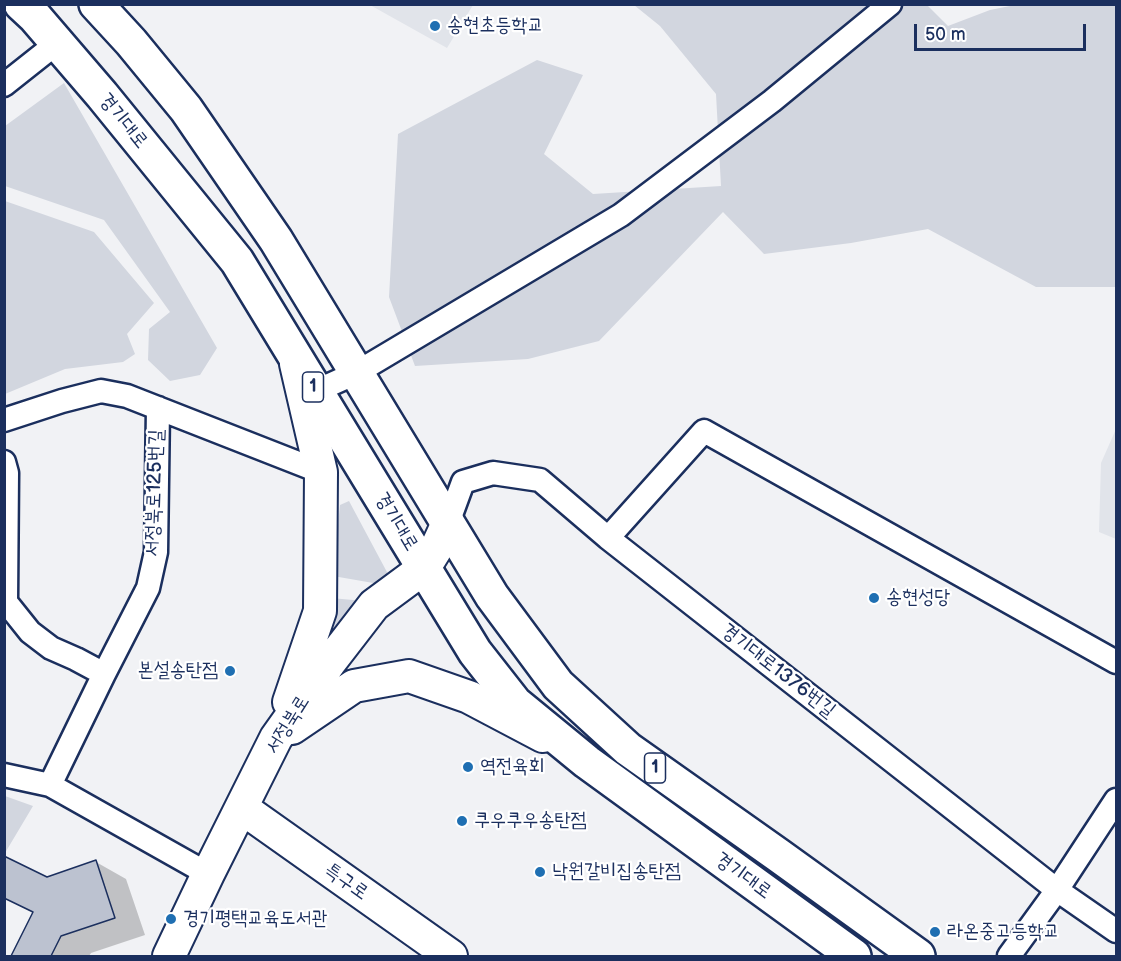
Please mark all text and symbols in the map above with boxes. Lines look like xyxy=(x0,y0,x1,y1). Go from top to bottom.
scale bar xyxy=(917,12,1090,50)
place label: 송현초등학교 xyxy=(447,14,544,38)
marker: 송현초등학교 xyxy=(428,19,442,33)
text: 50 m xyxy=(925,24,966,45)
street label: 경기대로 xyxy=(93,88,153,154)
road number: 1 xyxy=(302,372,324,402)
street label: 서정북로125번길 xyxy=(141,429,169,557)
street label: 경기대로 xyxy=(369,488,423,556)
place label: 송현성당 xyxy=(886,586,950,610)
marker: 송현성당 xyxy=(867,591,881,605)
street label: 경기대로1376번길 xyxy=(716,619,840,723)
place label: 본설송탄점 xyxy=(138,659,218,683)
marker: 본설송탄점 xyxy=(223,664,237,678)
street label: 서정북로 xyxy=(261,691,315,759)
road number: 1 xyxy=(644,753,666,783)
place label: 역전육회 xyxy=(480,755,544,779)
marker: 역전육회 xyxy=(461,760,475,774)
place label: 쿠우쿠우송탄점 xyxy=(474,809,587,833)
marker: 쿠우쿠우송탄점 xyxy=(455,814,469,828)
street label: 경기대로 xyxy=(710,847,776,905)
street label: 특구로 xyxy=(319,858,373,906)
place label: 낙원갈비집송탄점 xyxy=(552,860,681,884)
marker: 낙원갈비집송탄점 xyxy=(533,865,547,879)
place label: 경기평택교육도서관 xyxy=(183,907,328,931)
marker: 경기평택교육도서관 xyxy=(164,912,178,926)
place label: 라온중고등학교 xyxy=(947,920,1060,944)
marker: 라온중고등학교 xyxy=(928,925,942,939)

